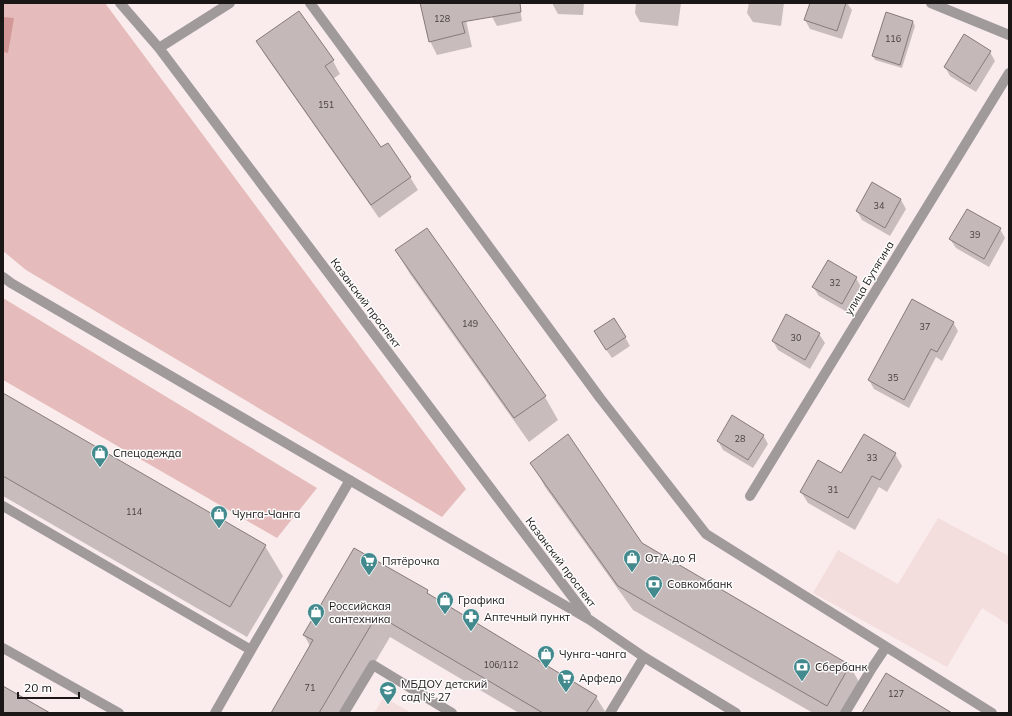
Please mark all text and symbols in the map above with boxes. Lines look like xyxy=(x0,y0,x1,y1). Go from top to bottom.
house number: 128 xyxy=(434,13,450,24)
house number: 116 xyxy=(885,33,901,44)
house number: 151 xyxy=(318,99,334,110)
house number: 34 xyxy=(874,200,885,211)
house number: 39 xyxy=(970,229,980,240)
street label: улица Бутягина xyxy=(841,238,897,318)
street label: Казанский проспект xyxy=(328,255,404,351)
house number: 32 xyxy=(830,277,840,288)
house number: 149 xyxy=(462,318,478,329)
house number: 37 xyxy=(920,321,930,332)
house number: 30 xyxy=(791,332,801,343)
house number: 35 xyxy=(888,372,899,383)
house number: 28 xyxy=(735,433,745,444)
shop icon: Спецодежда xyxy=(90,443,110,468)
place label: Спецодежда xyxy=(113,446,181,460)
house number: 33 xyxy=(867,452,877,463)
house number: 31 xyxy=(828,484,838,495)
shop icon: Чунга-Чанга xyxy=(209,504,229,529)
house number: 114 xyxy=(126,506,143,517)
place label: Чунга-Чанга xyxy=(232,507,300,521)
street label: Казанский проспект xyxy=(523,514,599,610)
shop icon: От А до Я xyxy=(622,548,642,573)
supermarket icon: Пятёрочка xyxy=(359,551,379,576)
place label: От А до Я xyxy=(645,551,696,565)
place label: Пятёрочка xyxy=(382,554,439,568)
bank icon: Совкомбанк xyxy=(644,574,664,599)
place label: Совкомбанк xyxy=(667,577,732,591)
shop icon: Графика xyxy=(435,590,455,615)
place label: Графика xyxy=(458,593,505,607)
place label: Российская сантехника xyxy=(329,599,391,626)
shop icon: Российская сантехника xyxy=(306,602,326,627)
pharmacy icon: Аптечный пункт xyxy=(461,607,481,632)
place label: Аптечный пункт xyxy=(484,610,570,624)
shop icon: Чунга-чанга xyxy=(536,644,556,669)
place label: Чунга-чанга xyxy=(559,647,627,661)
bank icon: Сбербанк xyxy=(792,657,812,682)
house number: 106/112 xyxy=(484,659,518,670)
place label: Сбербанк xyxy=(815,660,867,674)
supermarket icon: Арфедо xyxy=(556,668,576,693)
place label: Арфедо xyxy=(579,671,622,685)
scale bar xyxy=(18,674,79,700)
place label: МБДОУ детский сад № 27 xyxy=(401,677,487,704)
text: 20 m xyxy=(24,680,52,695)
school or university icon: МБДОУ детский сад № 27 xyxy=(378,680,398,705)
house number: 71 xyxy=(305,682,315,693)
house number: 127 xyxy=(888,688,904,699)

